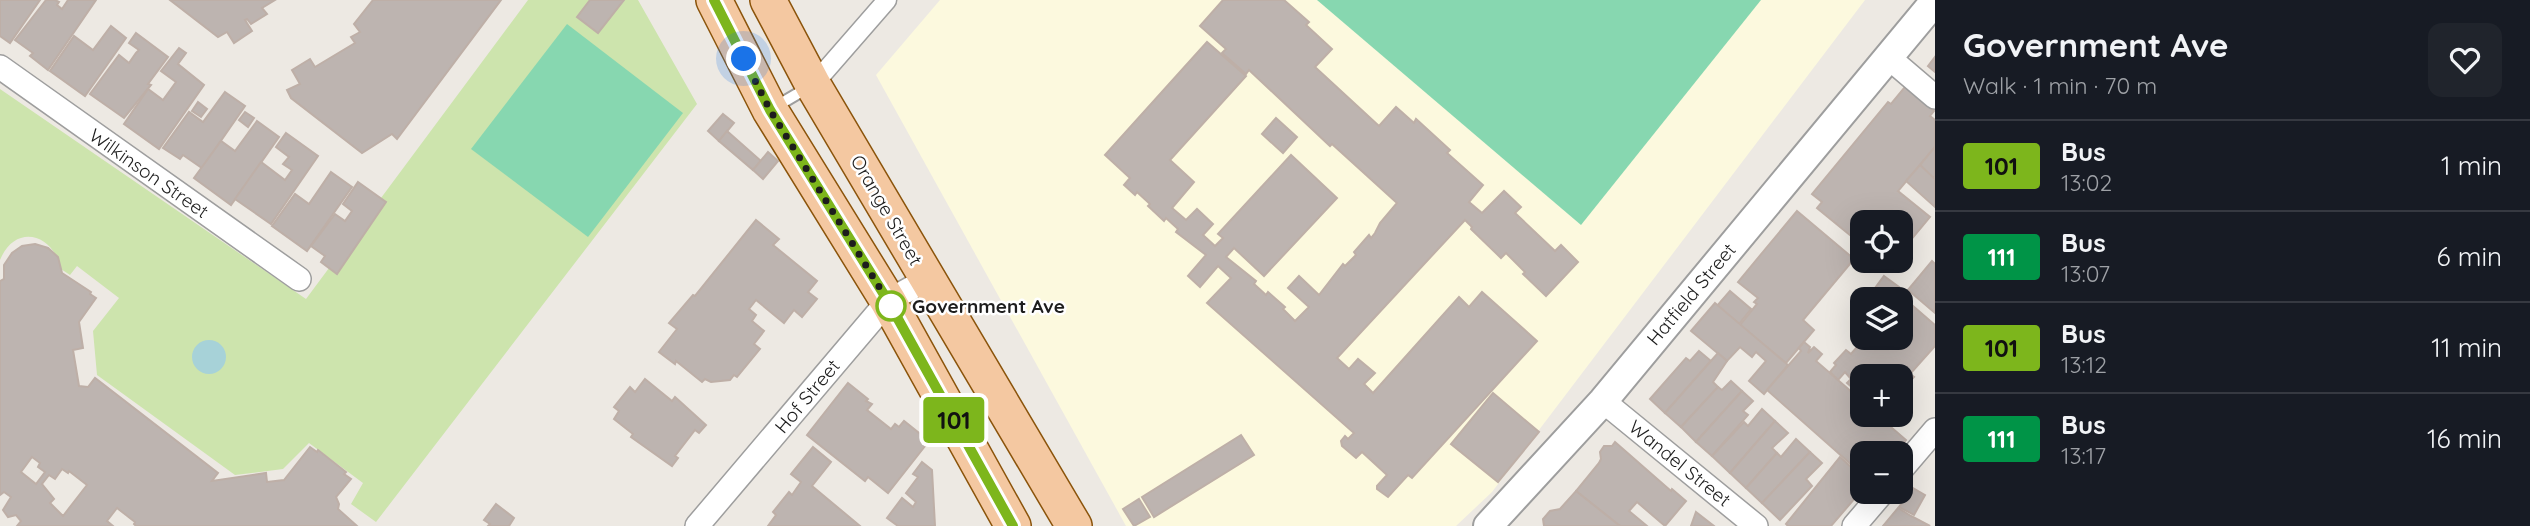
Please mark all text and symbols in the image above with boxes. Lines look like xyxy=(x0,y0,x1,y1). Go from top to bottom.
button: heart xyxy=(2428,23,2502,97)
text: Government Ave xyxy=(1963,24,2229,65)
your location xyxy=(726,41,761,76)
text: Walk · 1 min · 70 m xyxy=(1963,71,2157,100)
street label: Wilkinson Street xyxy=(85,123,213,223)
text: Bus xyxy=(2061,135,2106,168)
text: 1 min xyxy=(2441,149,2502,182)
street label: Orange Street xyxy=(846,151,928,269)
text: 101 xyxy=(1985,151,2018,181)
text: 13:02 xyxy=(2061,168,2112,197)
map controls xyxy=(1850,210,1913,504)
button: locate xyxy=(1850,210,1913,273)
text: Bus xyxy=(2061,226,2106,259)
street label: Hatfield Street xyxy=(1641,238,1741,350)
text: 6 min xyxy=(2437,240,2502,273)
text: 111 xyxy=(1987,242,2016,272)
text: 13:07 xyxy=(2061,259,2110,288)
button: layers xyxy=(1850,287,1913,350)
marker: Government Ave xyxy=(876,291,906,321)
place label: Government Ave xyxy=(912,294,1065,318)
text: Bus xyxy=(2061,317,2106,350)
text: 11 min xyxy=(2431,331,2502,364)
text: 101 xyxy=(1985,333,2018,363)
text: 13:12 xyxy=(2061,350,2107,379)
street label: Hof Street xyxy=(769,354,845,438)
button: + xyxy=(1850,364,1913,427)
line badge: 101 xyxy=(914,397,994,443)
text: 101 xyxy=(937,405,971,435)
text: Bus xyxy=(2061,408,2106,441)
street label: Wandel Street xyxy=(1624,415,1736,511)
text: 16 min xyxy=(2427,422,2502,455)
text: 111 xyxy=(1987,424,2016,454)
button: − xyxy=(1850,441,1913,504)
text: 13:17 xyxy=(2061,441,2106,470)

